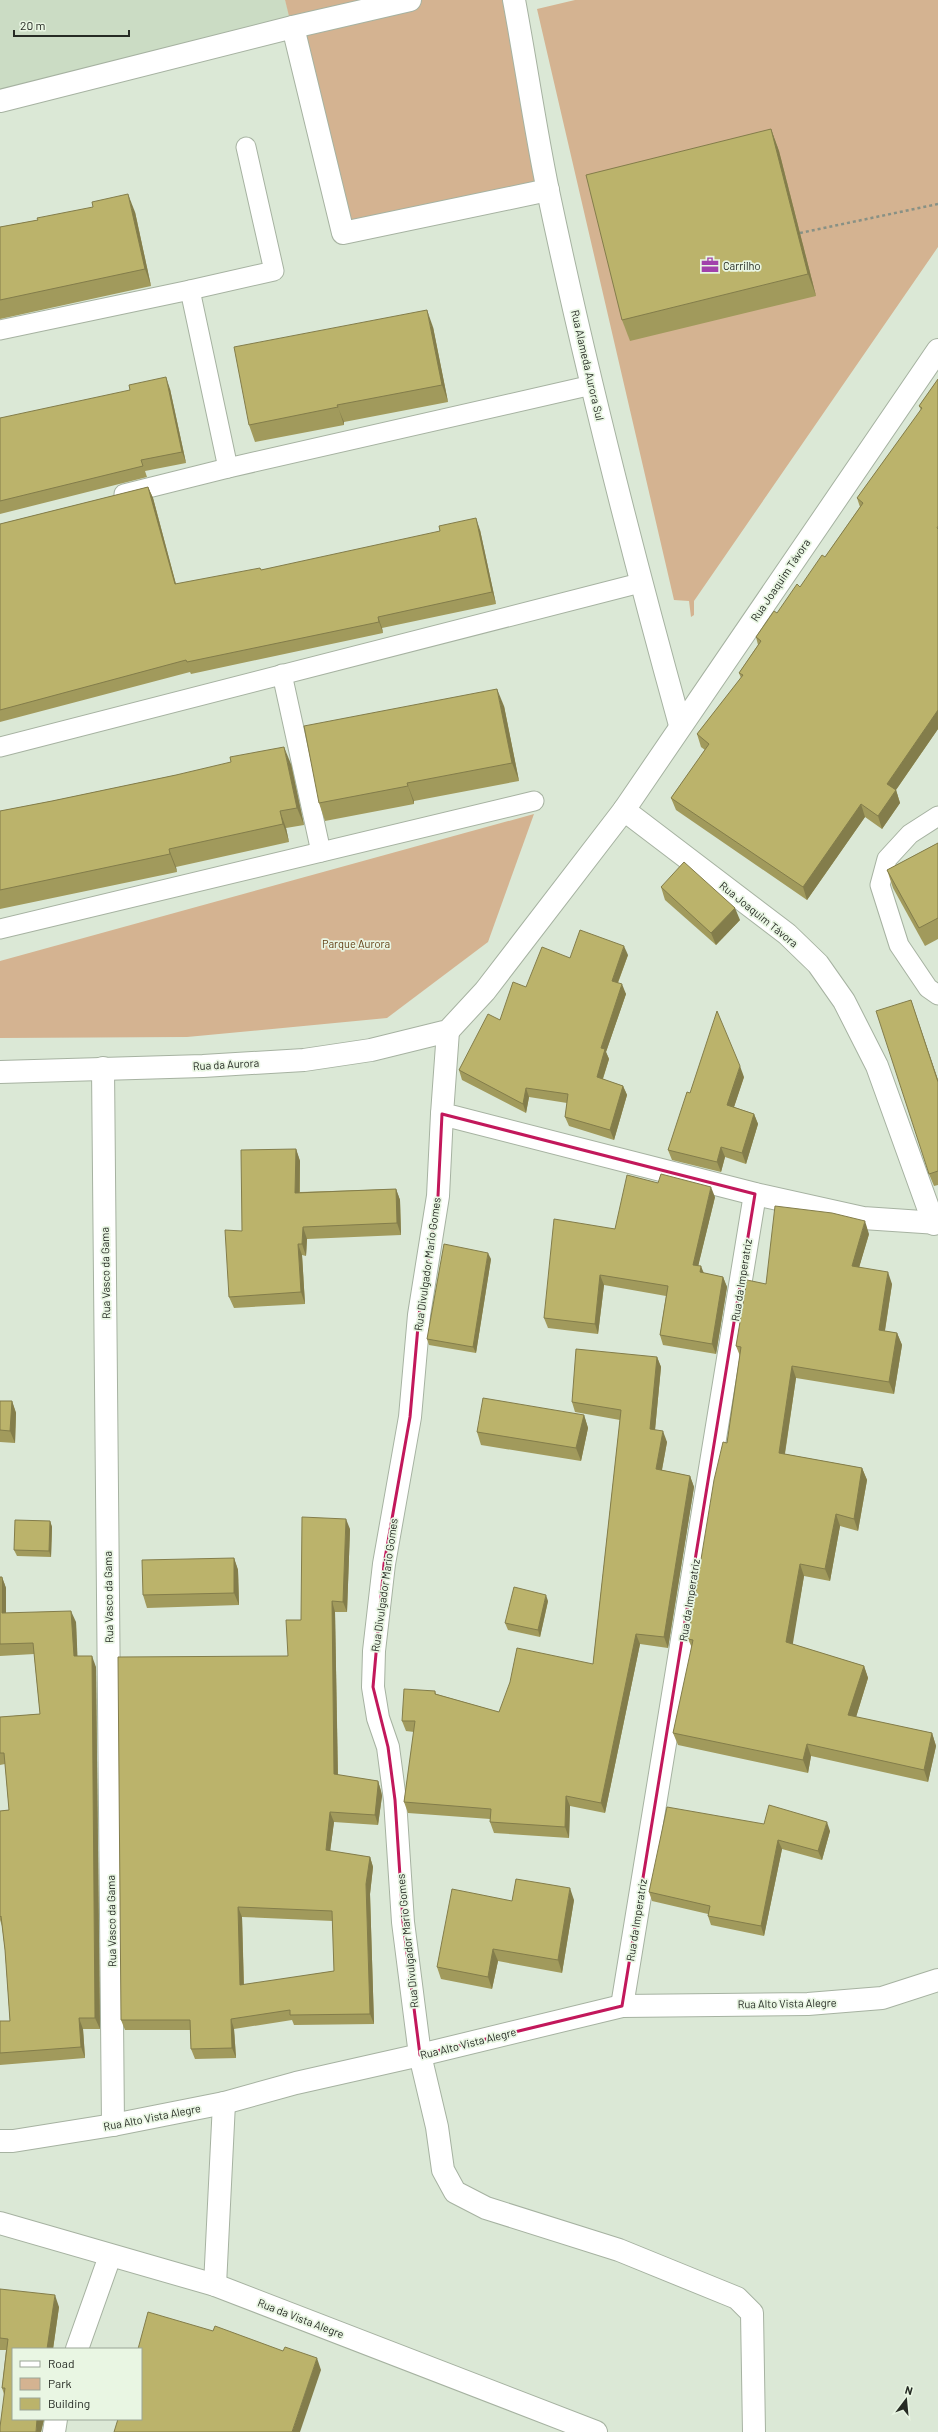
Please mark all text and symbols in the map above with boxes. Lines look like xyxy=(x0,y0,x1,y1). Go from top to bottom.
scale bar xyxy=(14,12,129,38)
text: 20 m xyxy=(20,18,46,32)
office icon: Carrilho xyxy=(700,255,720,275)
place label: Carrilho xyxy=(723,259,760,272)
street label: Rua Alameda Aurora Sul xyxy=(569,308,607,422)
street label: Rua Joaquim Távora xyxy=(748,536,812,624)
street label: Rua Joaquim Távora xyxy=(717,879,801,949)
park label: Parque Aurora xyxy=(322,937,390,950)
street label: Rua da Aurora xyxy=(193,1056,259,1072)
street label: Rua Divulgador Mario Gomes xyxy=(411,1196,443,1332)
street label: Rua Vasco da Gama xyxy=(98,1227,112,1319)
street label: Rua da Imperatriz xyxy=(728,1238,754,1322)
street label: Rua Divulgador Mario Gomes xyxy=(368,1517,400,1653)
street label: Rua Vasco da Gama xyxy=(101,1551,115,1643)
street label: Rua da Imperatriz xyxy=(676,1558,702,1642)
street label: Rua Divulgador Mario Gomes xyxy=(393,1873,421,2009)
street label: Rua Vasco da Gama xyxy=(104,1875,118,1967)
street label: Rua da Imperatriz xyxy=(623,1878,649,1962)
street label: Rua Alto Vista Alegre xyxy=(737,1996,837,2010)
street label: Rua Alto Vista Alegre xyxy=(418,2025,518,2061)
street label: Rua Alto Vista Alegre xyxy=(102,2101,202,2133)
street label: Rua da Vista Alegre xyxy=(256,2296,346,2340)
legend xyxy=(12,2348,142,2420)
text: Road xyxy=(48,2356,75,2370)
text: Park xyxy=(48,2376,72,2390)
north arrow xyxy=(886,2380,926,2420)
text: N xyxy=(904,2383,914,2397)
text: Building xyxy=(48,2396,90,2410)

